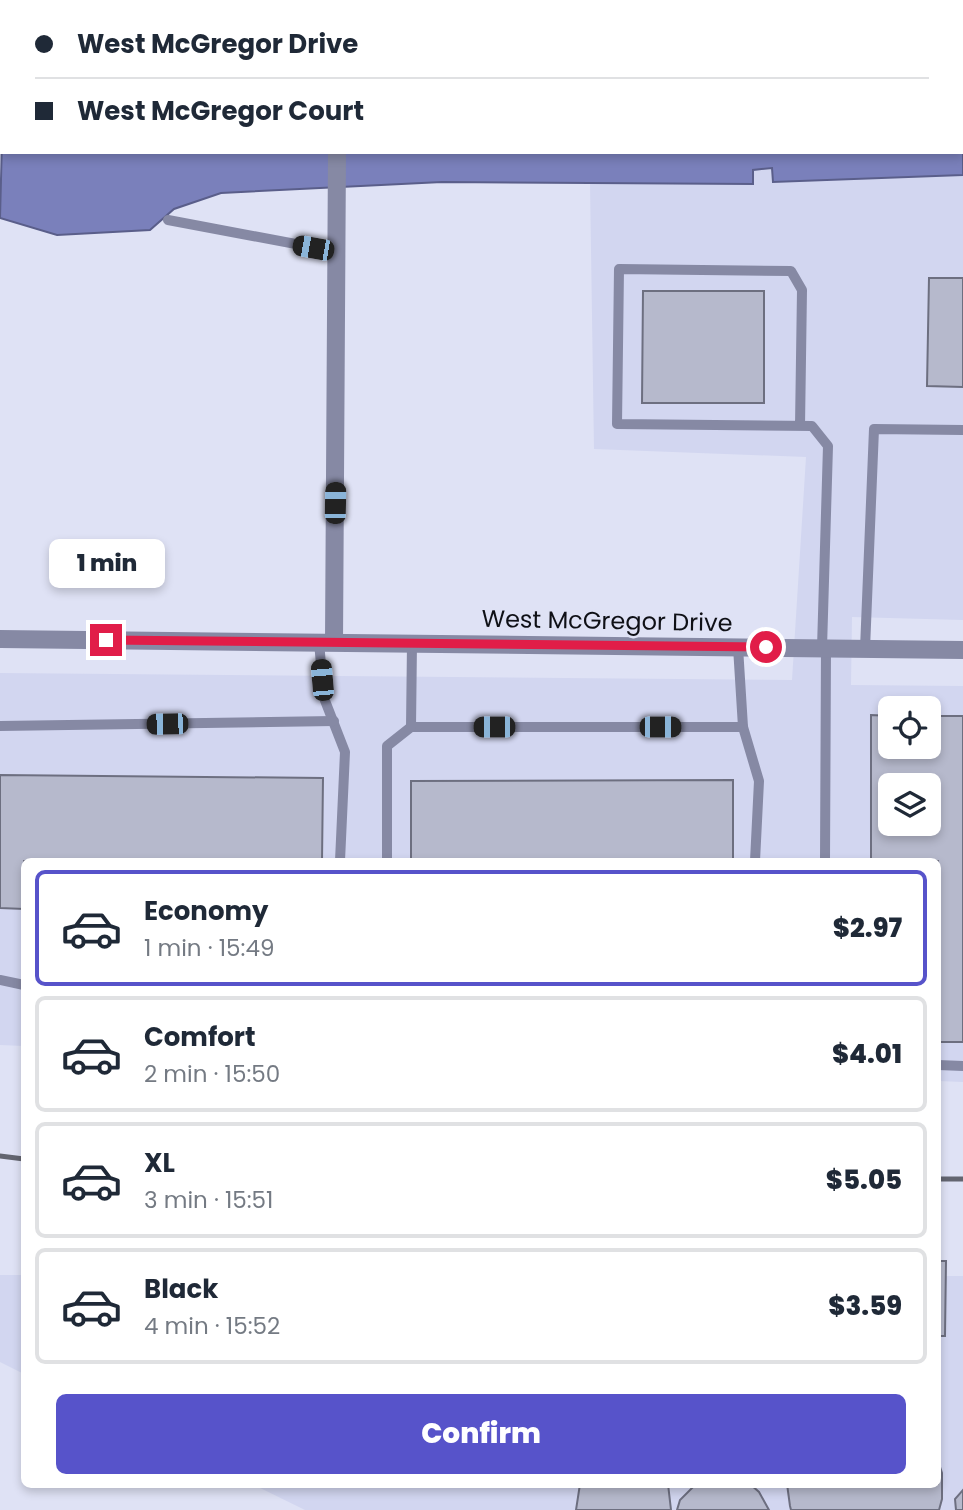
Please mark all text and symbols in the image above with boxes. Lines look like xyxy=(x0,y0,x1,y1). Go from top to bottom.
text: West McGregor Drive xyxy=(77,26,358,62)
text: West McGregor Court xyxy=(77,93,364,129)
car xyxy=(291,234,336,262)
car xyxy=(325,482,346,524)
callout: 1 min xyxy=(48,538,164,588)
text: 1 min xyxy=(77,547,137,579)
street label: West McGregor Drive xyxy=(481,602,733,639)
route end xyxy=(90,624,122,656)
route start xyxy=(750,631,782,663)
car xyxy=(310,658,335,702)
map controls xyxy=(878,696,941,836)
button: locate xyxy=(878,696,941,759)
car xyxy=(146,713,189,735)
car xyxy=(474,717,516,738)
car xyxy=(640,717,682,738)
button: layers xyxy=(878,773,941,836)
text: Economy xyxy=(144,893,268,929)
icon: car xyxy=(60,897,123,960)
text: $2.97 xyxy=(833,910,902,946)
text: 1 min · 15:49 xyxy=(144,932,274,964)
text: Comfort xyxy=(144,1019,256,1055)
icon: car xyxy=(60,1023,123,1086)
text: $4.01 xyxy=(832,1036,902,1072)
text: 2 min · 15:50 xyxy=(144,1058,280,1090)
text: XL xyxy=(144,1145,175,1181)
icon: car xyxy=(60,1149,123,1212)
text: $5.05 xyxy=(826,1162,902,1198)
text: 3 min · 15:51 xyxy=(144,1184,273,1216)
text: Black xyxy=(144,1271,218,1307)
icon: car xyxy=(60,1275,123,1338)
text: $3.59 xyxy=(828,1288,902,1324)
text: 4 min · 15:52 xyxy=(144,1310,280,1342)
button: Confirm xyxy=(56,1394,906,1474)

